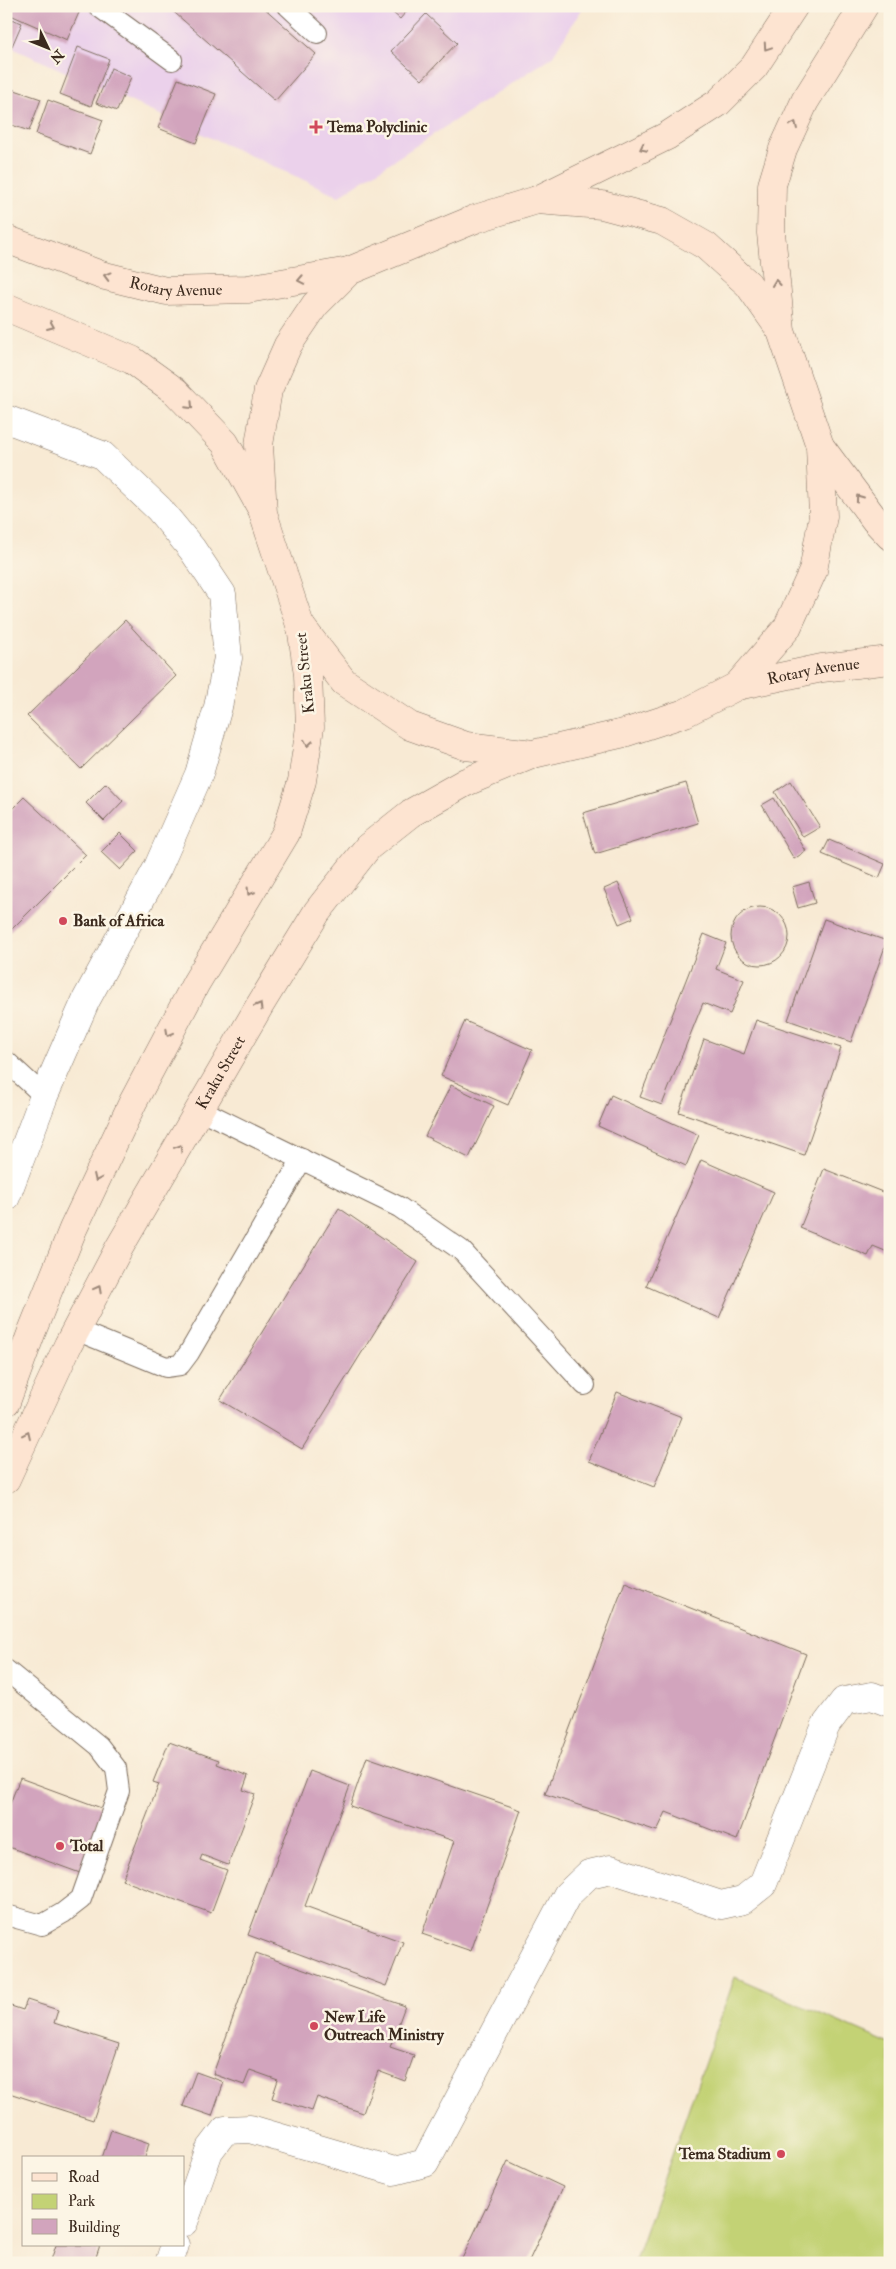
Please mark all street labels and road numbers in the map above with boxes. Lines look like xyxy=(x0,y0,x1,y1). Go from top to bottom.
street label: Rotary Avenue xyxy=(127,272,223,301)
street label: Kraku Street xyxy=(291,631,319,715)
street label: Rotary Avenue xyxy=(765,654,861,689)
street label: Kraku Street xyxy=(192,1032,250,1113)

